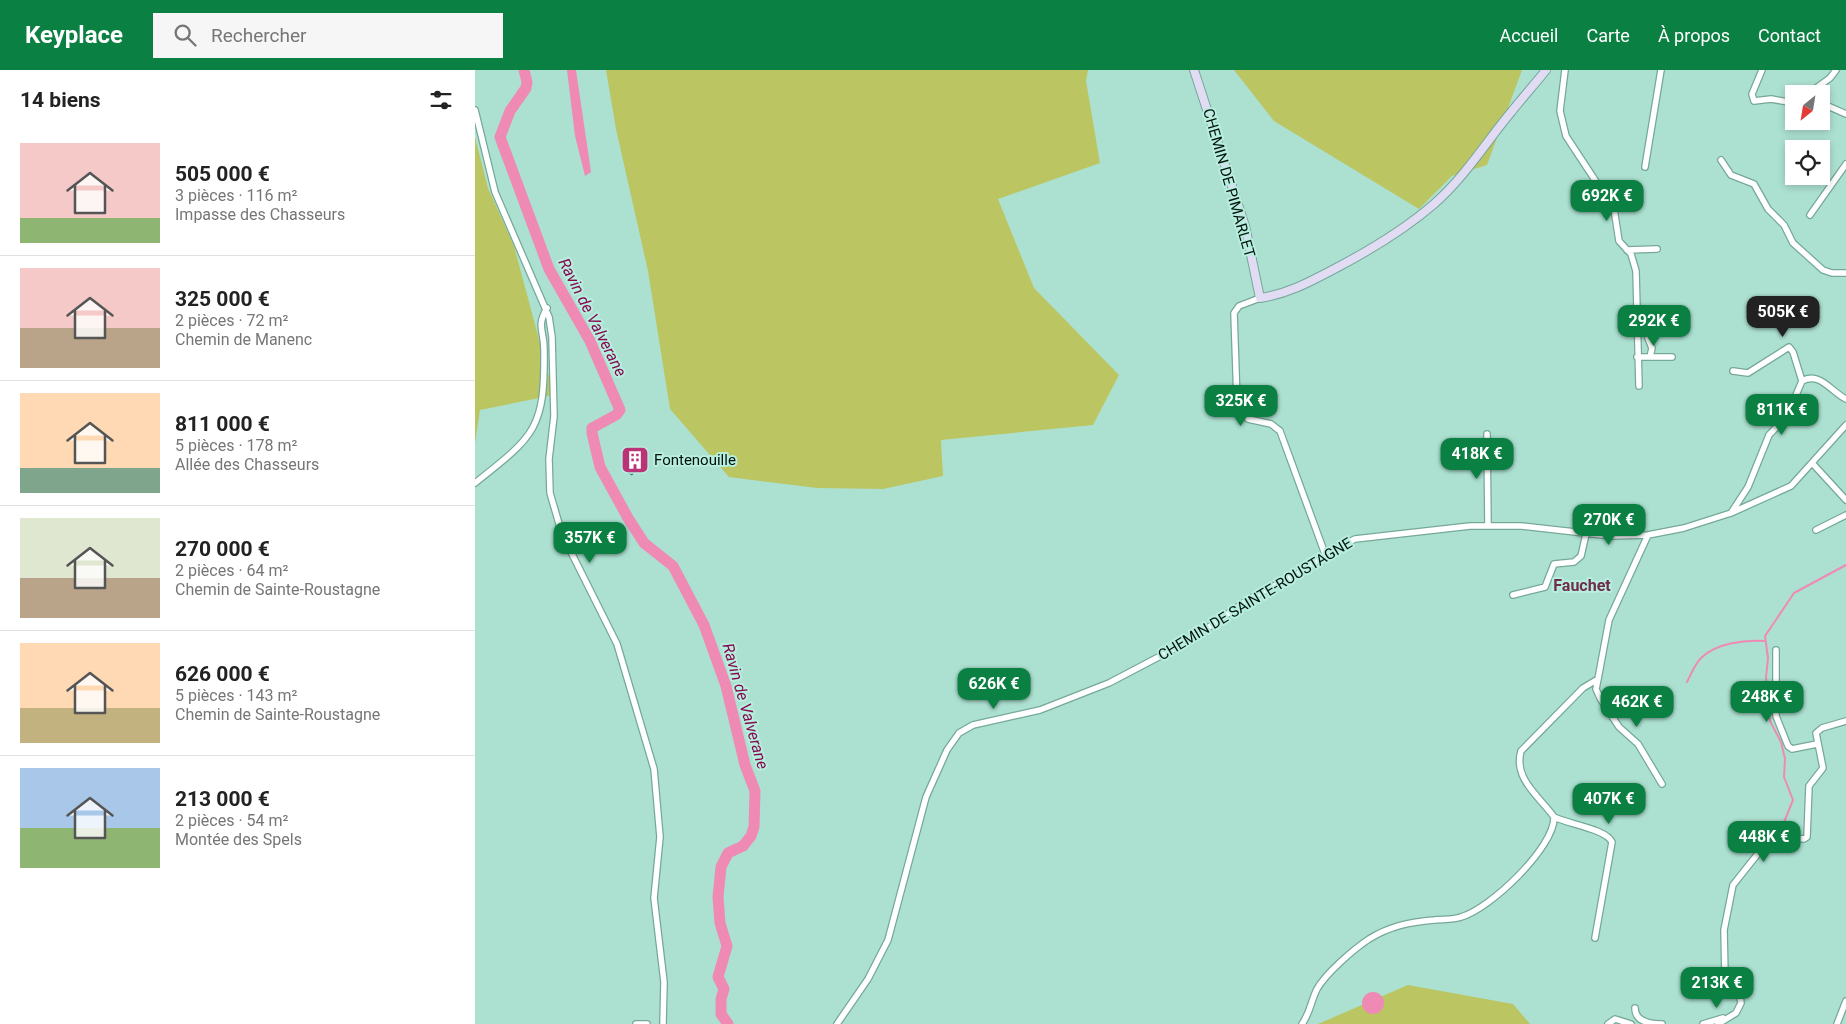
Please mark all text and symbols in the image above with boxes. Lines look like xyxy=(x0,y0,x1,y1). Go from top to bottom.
search box xyxy=(153,13,503,58)
text: Keyplace xyxy=(25,21,123,49)
icon: search xyxy=(171,21,199,49)
text: Rechercher xyxy=(211,24,306,47)
text: Accueil xyxy=(1500,25,1558,46)
text: Carte xyxy=(1586,25,1630,46)
text: À propos xyxy=(1658,25,1730,46)
text: Contact xyxy=(1758,25,1821,46)
north arrow xyxy=(1785,85,1830,130)
map controls xyxy=(1785,85,1830,185)
icon: filters xyxy=(427,86,455,114)
text: 14 biens xyxy=(20,88,101,112)
street label: CHEMIN DE PIMARLET xyxy=(1199,106,1259,260)
button: locate xyxy=(1785,140,1830,185)
text: 505 000 € xyxy=(175,162,270,186)
icon: home xyxy=(60,163,120,223)
pin: 692K € xyxy=(1566,180,1648,222)
text: 3 pièces · 116 m² xyxy=(175,186,297,205)
text: 692K € xyxy=(1582,186,1632,205)
text: Impasse des Chasseurs xyxy=(175,205,345,224)
water label: Ravin de Valverane xyxy=(555,255,631,380)
text: 325 000 € xyxy=(175,287,270,311)
icon: home xyxy=(60,288,120,348)
pin: 505K € xyxy=(1742,296,1824,338)
text: 505K € xyxy=(1758,302,1808,321)
pin: 292K € xyxy=(1613,304,1695,347)
text: 2 pièces · 72 m² xyxy=(175,311,288,330)
text: 292K € xyxy=(1629,311,1679,330)
text: Chemin de Manenc xyxy=(175,330,312,349)
pin: 325K € xyxy=(1200,384,1282,427)
text: 325K € xyxy=(1216,391,1266,410)
pin: 811K € xyxy=(1741,394,1823,436)
text: 811K € xyxy=(1757,400,1807,419)
text: 811 000 € xyxy=(175,412,270,436)
icon: home xyxy=(60,413,120,473)
text: 5 pièces · 178 m² xyxy=(175,436,297,455)
pin: 418K € xyxy=(1436,438,1518,480)
text: 418K € xyxy=(1452,444,1502,463)
building icon: Fontenouille xyxy=(620,445,650,475)
place label: Fontenouille xyxy=(654,451,736,469)
text: Allée des Chasseurs xyxy=(175,455,319,474)
pin: 270K € xyxy=(1568,504,1650,546)
text: 270K € xyxy=(1584,510,1634,529)
pin: 357K € xyxy=(549,522,631,564)
text: 357K € xyxy=(565,528,615,547)
street label: CHEMIN DE SAINTE-ROUSTAGNE xyxy=(1155,534,1356,664)
text: 270 000 € xyxy=(175,537,270,561)
icon: home xyxy=(60,538,120,598)
text: 2 pièces · 64 m² xyxy=(175,561,288,580)
district label: Fauchet xyxy=(1553,576,1611,595)
text: Chemin de Sainte-Roustagne xyxy=(175,580,380,599)
water label: Ravin de Valverane xyxy=(718,641,773,771)
text: 626 000 € xyxy=(175,662,270,686)
icon: home xyxy=(60,663,120,723)
pin: 626K € xyxy=(953,668,1035,710)
text: 626K € xyxy=(969,674,1019,693)
pin: 248K € xyxy=(1726,680,1808,723)
text: 5 pièces · 143 m² xyxy=(175,686,297,705)
pin: 462K € xyxy=(1596,686,1678,728)
text: 248K € xyxy=(1742,687,1792,706)
text: 462K € xyxy=(1612,692,1662,711)
text: Chemin de Sainte-Roustagne xyxy=(175,705,380,724)
pin: 407K € xyxy=(1568,782,1650,825)
text: 213 000 € xyxy=(175,787,270,811)
icon: home xyxy=(60,788,120,848)
text: 407K € xyxy=(1584,789,1634,808)
text: 2 pièces · 54 m² xyxy=(175,811,288,830)
pin: 448K € xyxy=(1723,820,1805,863)
text: 448K € xyxy=(1739,827,1789,846)
text: Montée des Spels xyxy=(175,830,302,849)
pin: 213K € xyxy=(1676,966,1758,1009)
text: 213K € xyxy=(1692,973,1742,992)

